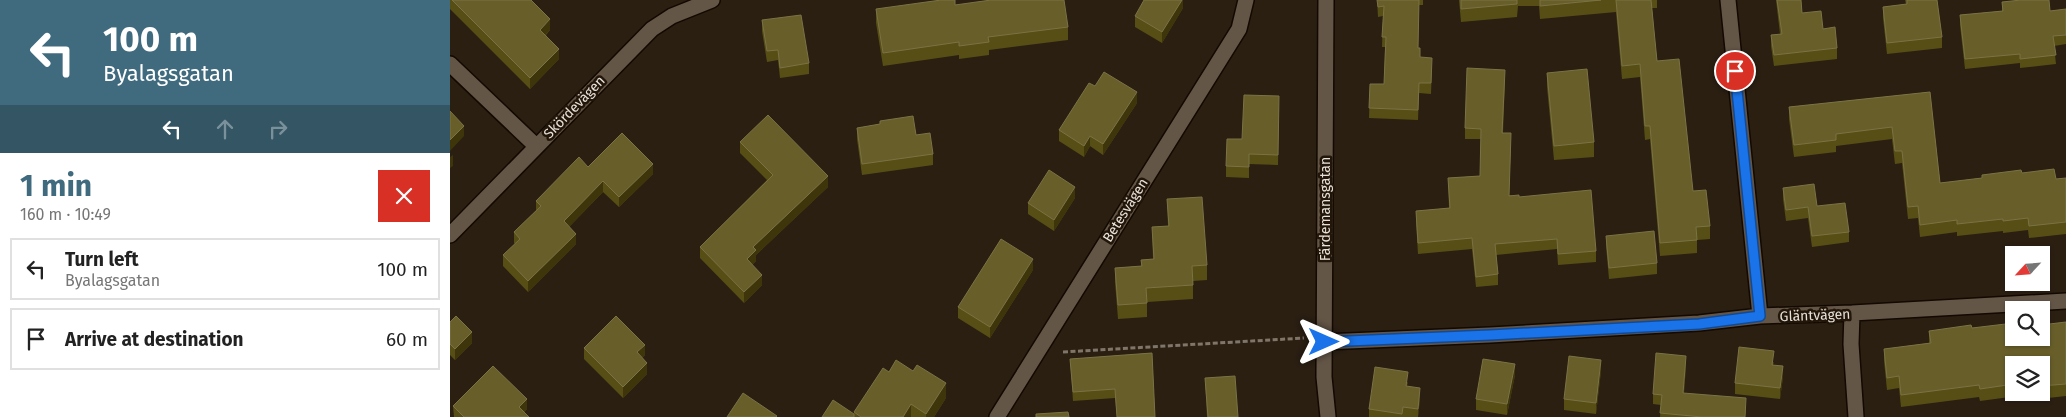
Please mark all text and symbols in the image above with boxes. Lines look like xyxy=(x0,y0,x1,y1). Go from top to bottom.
text: 100 m xyxy=(103,18,198,60)
icon: left xyxy=(20,20,85,85)
pin xyxy=(1714,50,1756,92)
icon: arrive xyxy=(1721,57,1749,85)
text: Byalagsgatan xyxy=(103,60,234,87)
street label: Skördevägen xyxy=(540,72,609,142)
icon: left xyxy=(158,115,186,143)
icon: ahead xyxy=(211,115,239,143)
icon: right xyxy=(264,115,292,143)
street label: Färdemansgatan xyxy=(1317,157,1334,261)
text: 1 min xyxy=(20,168,92,204)
button: close xyxy=(378,170,430,222)
street label: Betesvägen xyxy=(1099,175,1152,245)
text: 160 m · 10:49 xyxy=(20,205,111,224)
north arrow xyxy=(2005,246,2050,291)
map controls xyxy=(2005,246,2050,401)
text: Turn left xyxy=(65,248,139,271)
icon: left xyxy=(22,255,50,283)
text: 100 m xyxy=(377,258,428,281)
text: Byalagsgatan xyxy=(65,271,160,290)
button: search xyxy=(2005,301,2050,346)
street label: Gläntvägen xyxy=(1779,306,1851,325)
position arrow xyxy=(1297,315,1349,367)
icon: arrive xyxy=(22,325,50,353)
text: Arrive at destination xyxy=(65,328,244,351)
text: 60 m xyxy=(386,328,428,351)
button: layers xyxy=(2005,356,2050,401)

